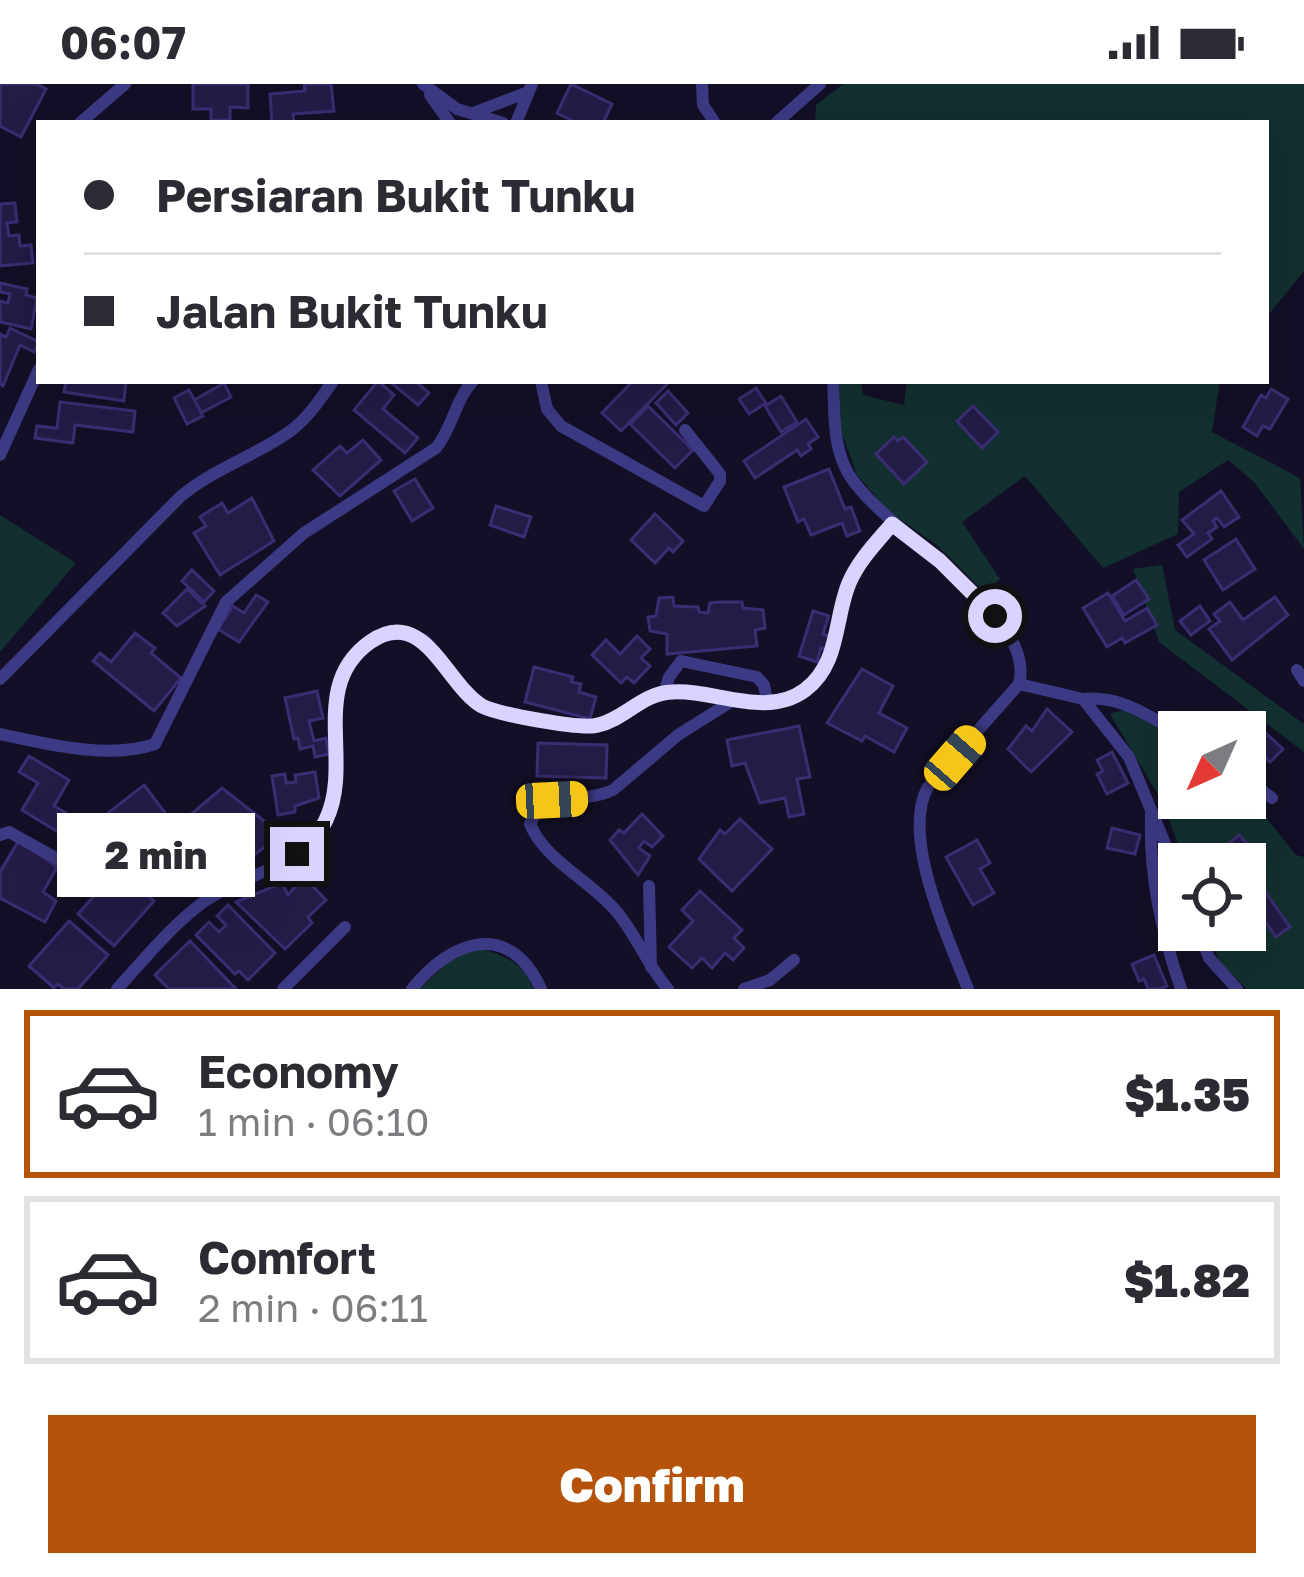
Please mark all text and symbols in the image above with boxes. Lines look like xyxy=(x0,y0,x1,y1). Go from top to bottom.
text: 06:07 xyxy=(60,15,186,69)
text: Persiaran Bukit Tunku xyxy=(156,168,635,222)
text: Jalan Bukit Tunku xyxy=(156,284,548,338)
route start xyxy=(968,589,1022,643)
north arrow xyxy=(1158,711,1266,819)
map controls xyxy=(1158,711,1266,951)
car xyxy=(918,719,992,797)
car xyxy=(515,780,589,820)
callout: 2 min xyxy=(57,812,255,896)
route end xyxy=(270,827,324,881)
text: 2 min xyxy=(105,831,207,878)
button: locate xyxy=(1158,843,1266,951)
icon: car xyxy=(54,1040,162,1148)
text: Economy xyxy=(198,1044,399,1098)
text: $1.35 xyxy=(1125,1067,1250,1121)
text: 1 min · 06:10 xyxy=(198,1098,429,1145)
icon: car xyxy=(54,1226,162,1334)
text: Comfort xyxy=(198,1230,376,1284)
text: $1.82 xyxy=(1124,1253,1250,1307)
text: 2 min · 06:11 xyxy=(198,1284,428,1331)
button: Confirm xyxy=(48,1415,1256,1553)

